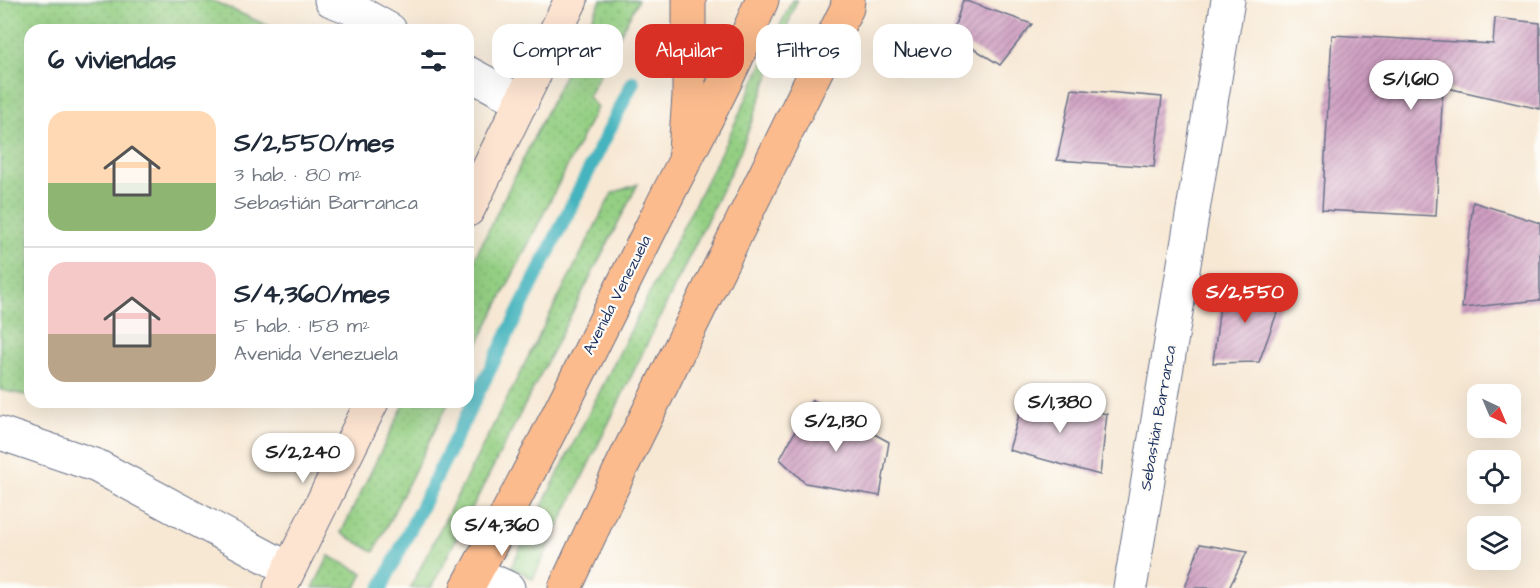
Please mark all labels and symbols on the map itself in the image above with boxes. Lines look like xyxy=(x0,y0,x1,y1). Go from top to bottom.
pin: S/1,610 xyxy=(1356,60,1466,111)
street label: Avenida Venezuela xyxy=(577,232,657,358)
pin: S/2,550 xyxy=(1190,273,1300,324)
street label: Sebastián Barranca xyxy=(1134,344,1182,492)
pin: S/1,380 xyxy=(1005,383,1115,434)
north arrow xyxy=(1467,384,1521,438)
pin: S/2,130 xyxy=(781,402,891,453)
pin: S/2,240 xyxy=(248,433,358,484)
pin: S/4,360 xyxy=(447,506,557,557)

